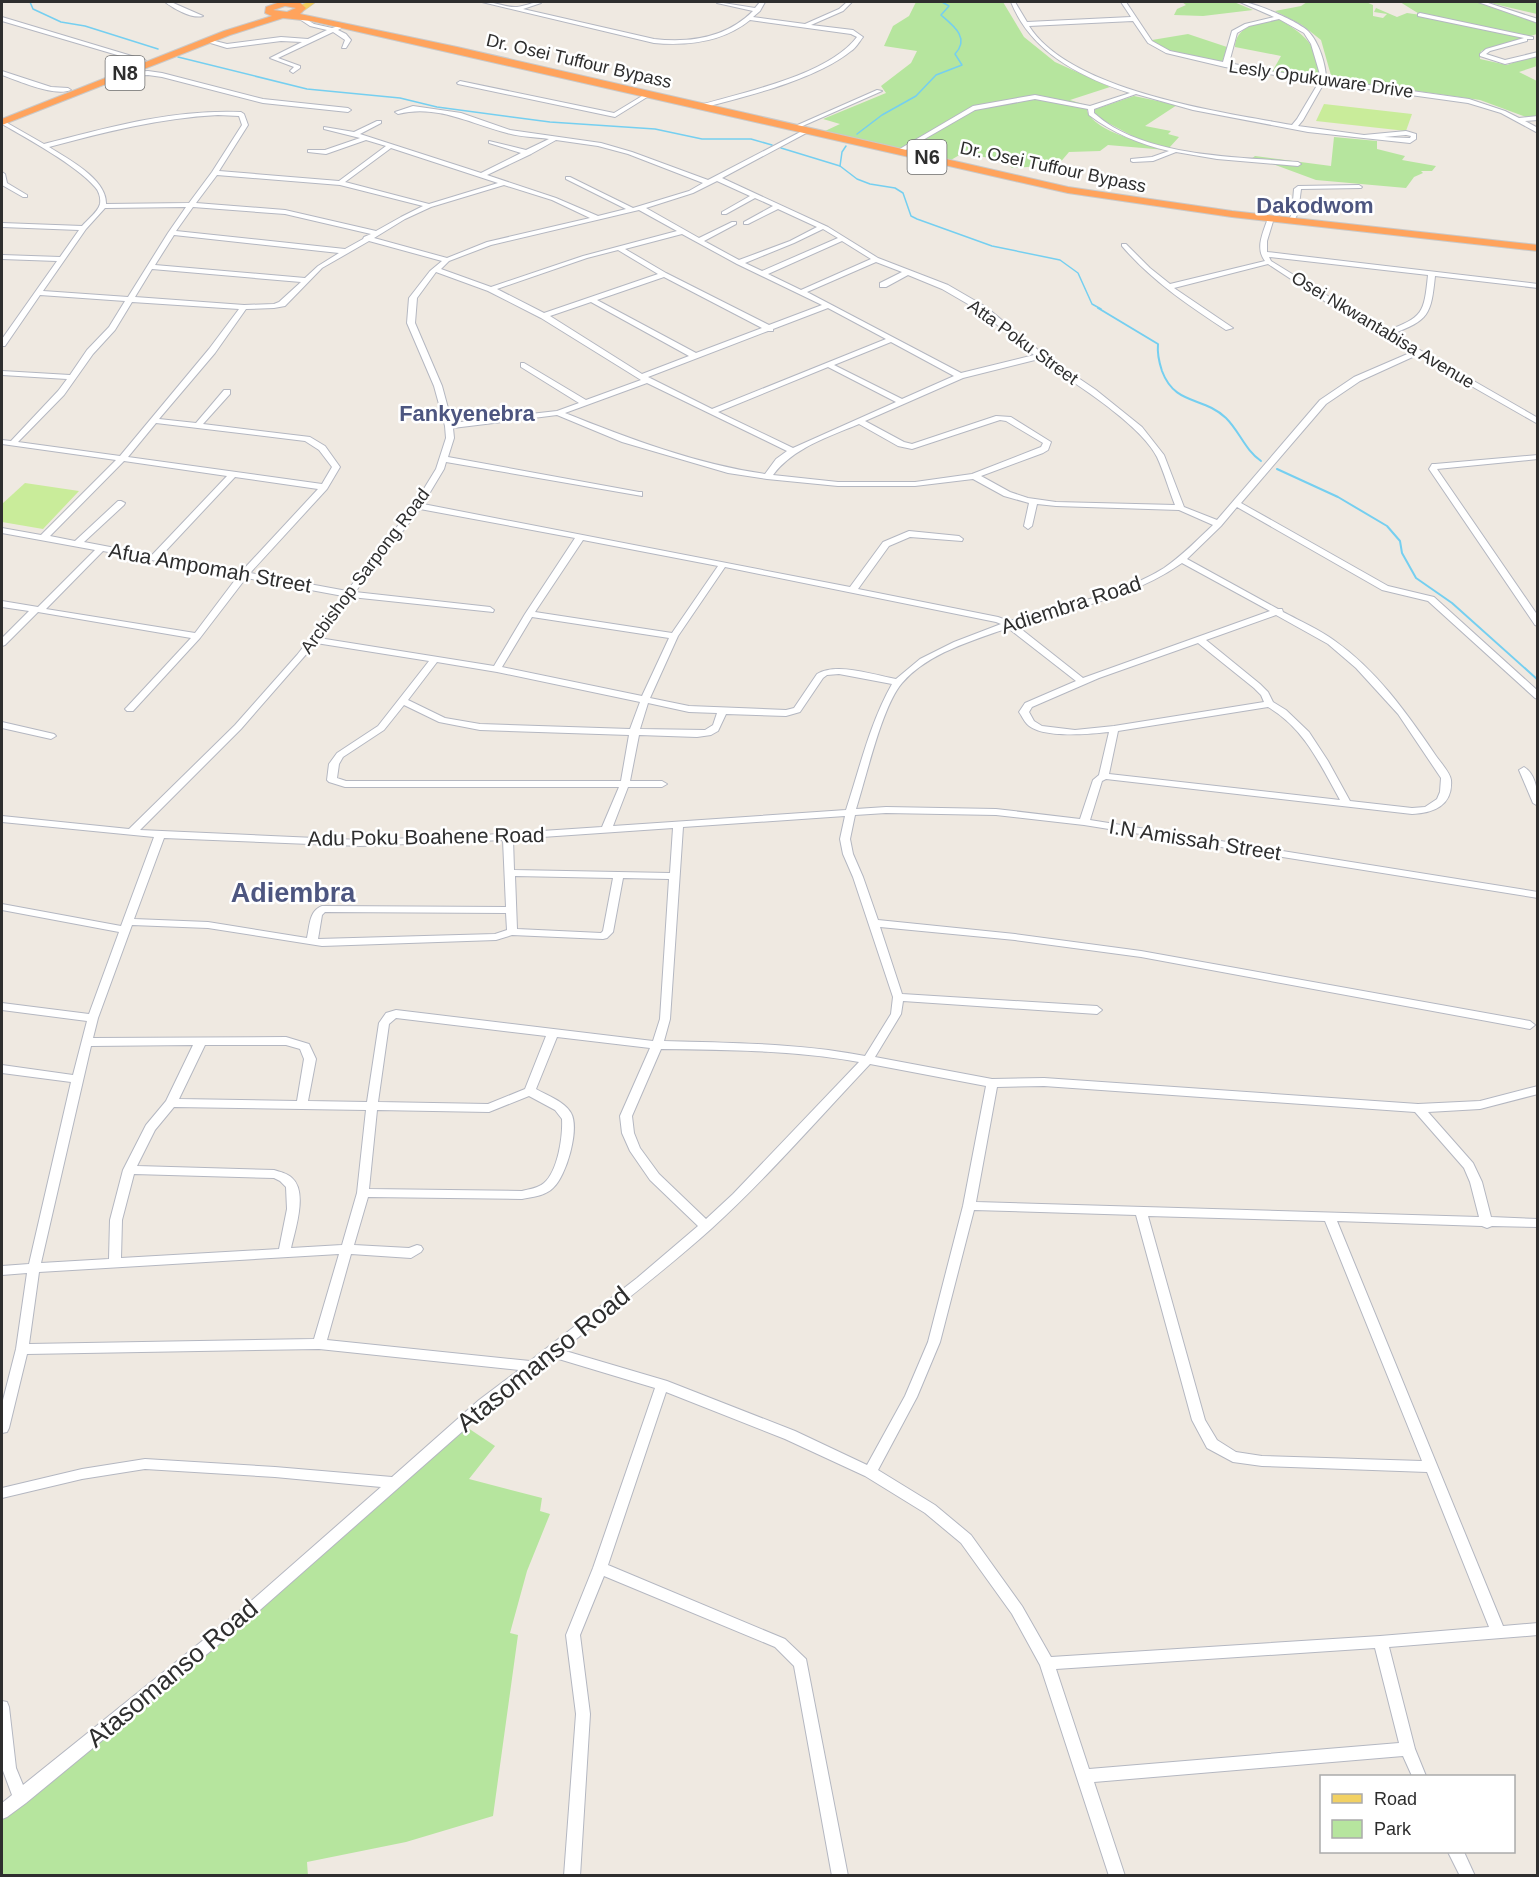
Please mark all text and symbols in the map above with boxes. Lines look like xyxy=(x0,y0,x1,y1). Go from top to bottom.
street label: Dr. Osei Tuffour Bypass xyxy=(484,30,674,92)
road number: N8 xyxy=(106,56,144,90)
street label: Lesly Opukuware Drive xyxy=(1227,56,1415,102)
street label: Dr. Osei Tuffour Bypass xyxy=(958,137,1148,197)
road number: N6 xyxy=(908,140,946,174)
district label: Dakodwom xyxy=(1256,193,1374,218)
street label: Osei Nkwantabisa Avenue xyxy=(1288,267,1478,393)
street label: Atta Poku Street xyxy=(964,295,1082,389)
district label: Fankyenebra xyxy=(399,401,536,426)
street label: Arcbishop Sarpong Road xyxy=(296,485,434,657)
street label: Afua Ampomah Street xyxy=(107,538,313,597)
street label: Adiembra Road xyxy=(998,571,1144,638)
street label: I.N Amissah Street xyxy=(1107,815,1283,864)
street label: Adu Poku Boahene Road xyxy=(307,823,545,850)
district label: Adiembra xyxy=(231,878,356,908)
street label: Atasomanso Road xyxy=(450,1280,636,1438)
street label: Atasomanso Road xyxy=(80,1593,264,1753)
legend xyxy=(1320,1775,1515,1853)
text: Road xyxy=(1374,1789,1417,1809)
text: Park xyxy=(1374,1819,1412,1839)

